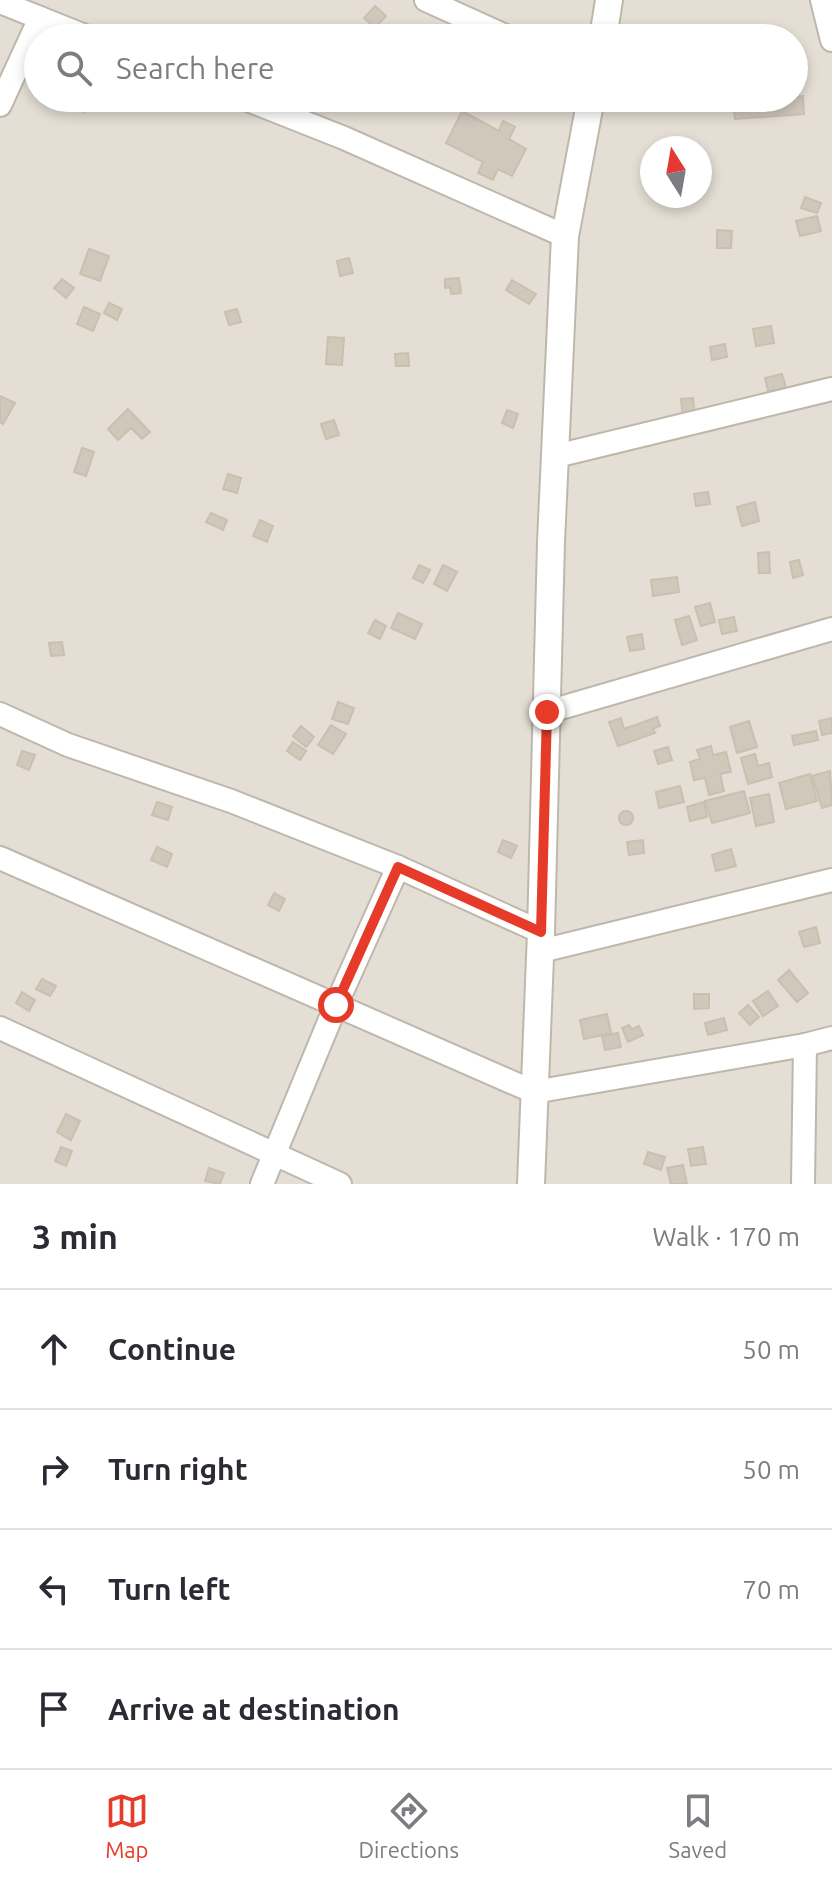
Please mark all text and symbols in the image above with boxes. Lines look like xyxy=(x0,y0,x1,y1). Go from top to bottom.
search box xyxy=(24,24,808,112)
icon: search xyxy=(52,46,96,90)
text: Search here xyxy=(116,51,275,85)
north arrow xyxy=(640,136,712,208)
route end xyxy=(529,694,565,730)
route start xyxy=(318,987,354,1023)
text: 3 min xyxy=(32,1217,118,1255)
text: Walk · 170 m xyxy=(652,1222,800,1251)
icon: ahead xyxy=(32,1327,76,1371)
text: Continue xyxy=(108,1332,236,1366)
text: 50 m xyxy=(742,1335,800,1364)
icon: right xyxy=(32,1447,76,1491)
text: Turn right xyxy=(108,1452,248,1486)
text: 50 m xyxy=(742,1455,800,1484)
icon: left xyxy=(32,1567,76,1611)
text: Turn left xyxy=(108,1572,230,1606)
text: 70 m xyxy=(742,1575,800,1604)
icon: arrive xyxy=(32,1687,76,1731)
text: Arrive at destination xyxy=(108,1692,400,1726)
tab: Map xyxy=(105,1789,149,1862)
tab: Directions xyxy=(358,1789,459,1862)
tab: Saved xyxy=(669,1789,727,1862)

